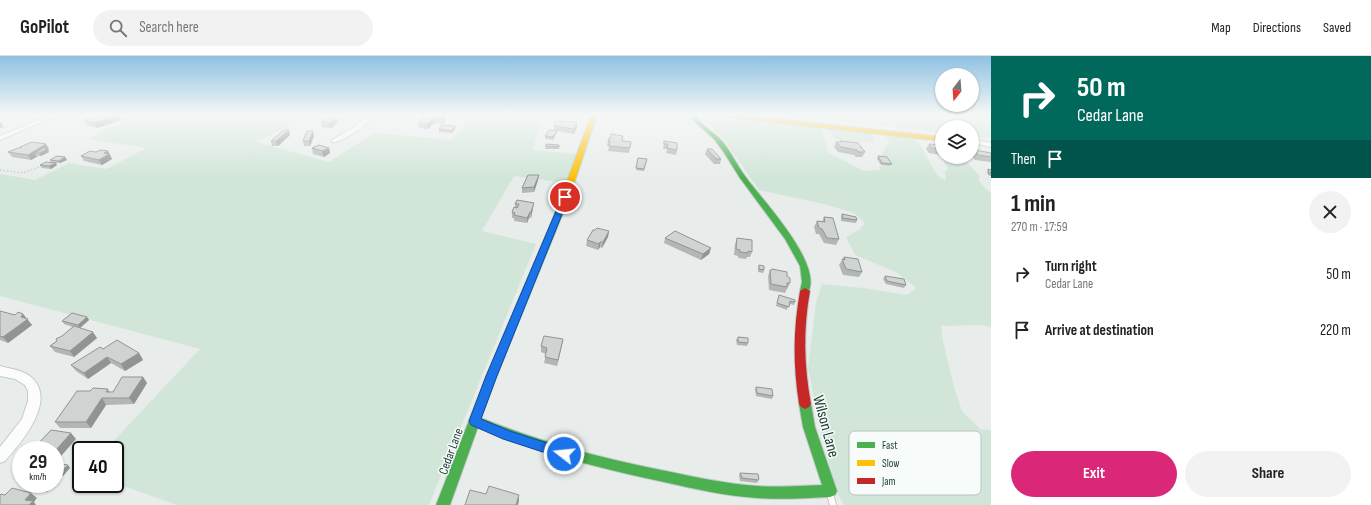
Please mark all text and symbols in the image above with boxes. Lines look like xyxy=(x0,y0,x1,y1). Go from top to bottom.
search box xyxy=(93,10,373,46)
text: GoPilot xyxy=(20,16,69,39)
icon: search xyxy=(107,17,129,39)
text: Search here xyxy=(139,18,199,37)
text: Map xyxy=(1211,19,1231,36)
text: Directions xyxy=(1253,19,1301,36)
text: Saved xyxy=(1323,19,1351,36)
north arrow xyxy=(935,68,979,112)
map controls xyxy=(935,68,979,164)
text: 50 m xyxy=(1077,71,1126,104)
icon: right xyxy=(1011,72,1063,124)
text: Cedar Lane xyxy=(1077,105,1144,126)
button: layers xyxy=(935,120,979,164)
icon: arrive xyxy=(1044,148,1066,170)
text: Then xyxy=(1011,150,1036,169)
pin xyxy=(548,180,582,214)
icon: arrive xyxy=(554,186,576,208)
text: 1 min xyxy=(1011,189,1056,218)
button: close xyxy=(1309,191,1351,233)
text: 270 m · 17:59 xyxy=(1011,219,1068,235)
text: Turn right xyxy=(1045,257,1097,276)
icon: right xyxy=(1011,263,1033,285)
text: 50 m xyxy=(1326,265,1351,284)
text: Cedar Lane xyxy=(1045,276,1093,292)
icon: arrive xyxy=(1011,319,1033,341)
text: Arrive at destination xyxy=(1045,321,1154,340)
text: 220 m xyxy=(1320,321,1351,340)
street label: Wilson Lane xyxy=(808,393,843,460)
street label: Cedar Lane xyxy=(435,426,467,477)
legend xyxy=(849,431,981,495)
position arrow xyxy=(543,433,585,475)
text: Fast xyxy=(882,439,898,452)
speed limit sign: 40 xyxy=(72,441,124,493)
text: 29 xyxy=(29,450,47,474)
button: Exit xyxy=(1011,451,1177,497)
button: Share xyxy=(1185,451,1351,497)
text: Slow xyxy=(882,457,899,470)
text: km/h xyxy=(29,471,47,483)
text: Jam xyxy=(881,475,896,488)

